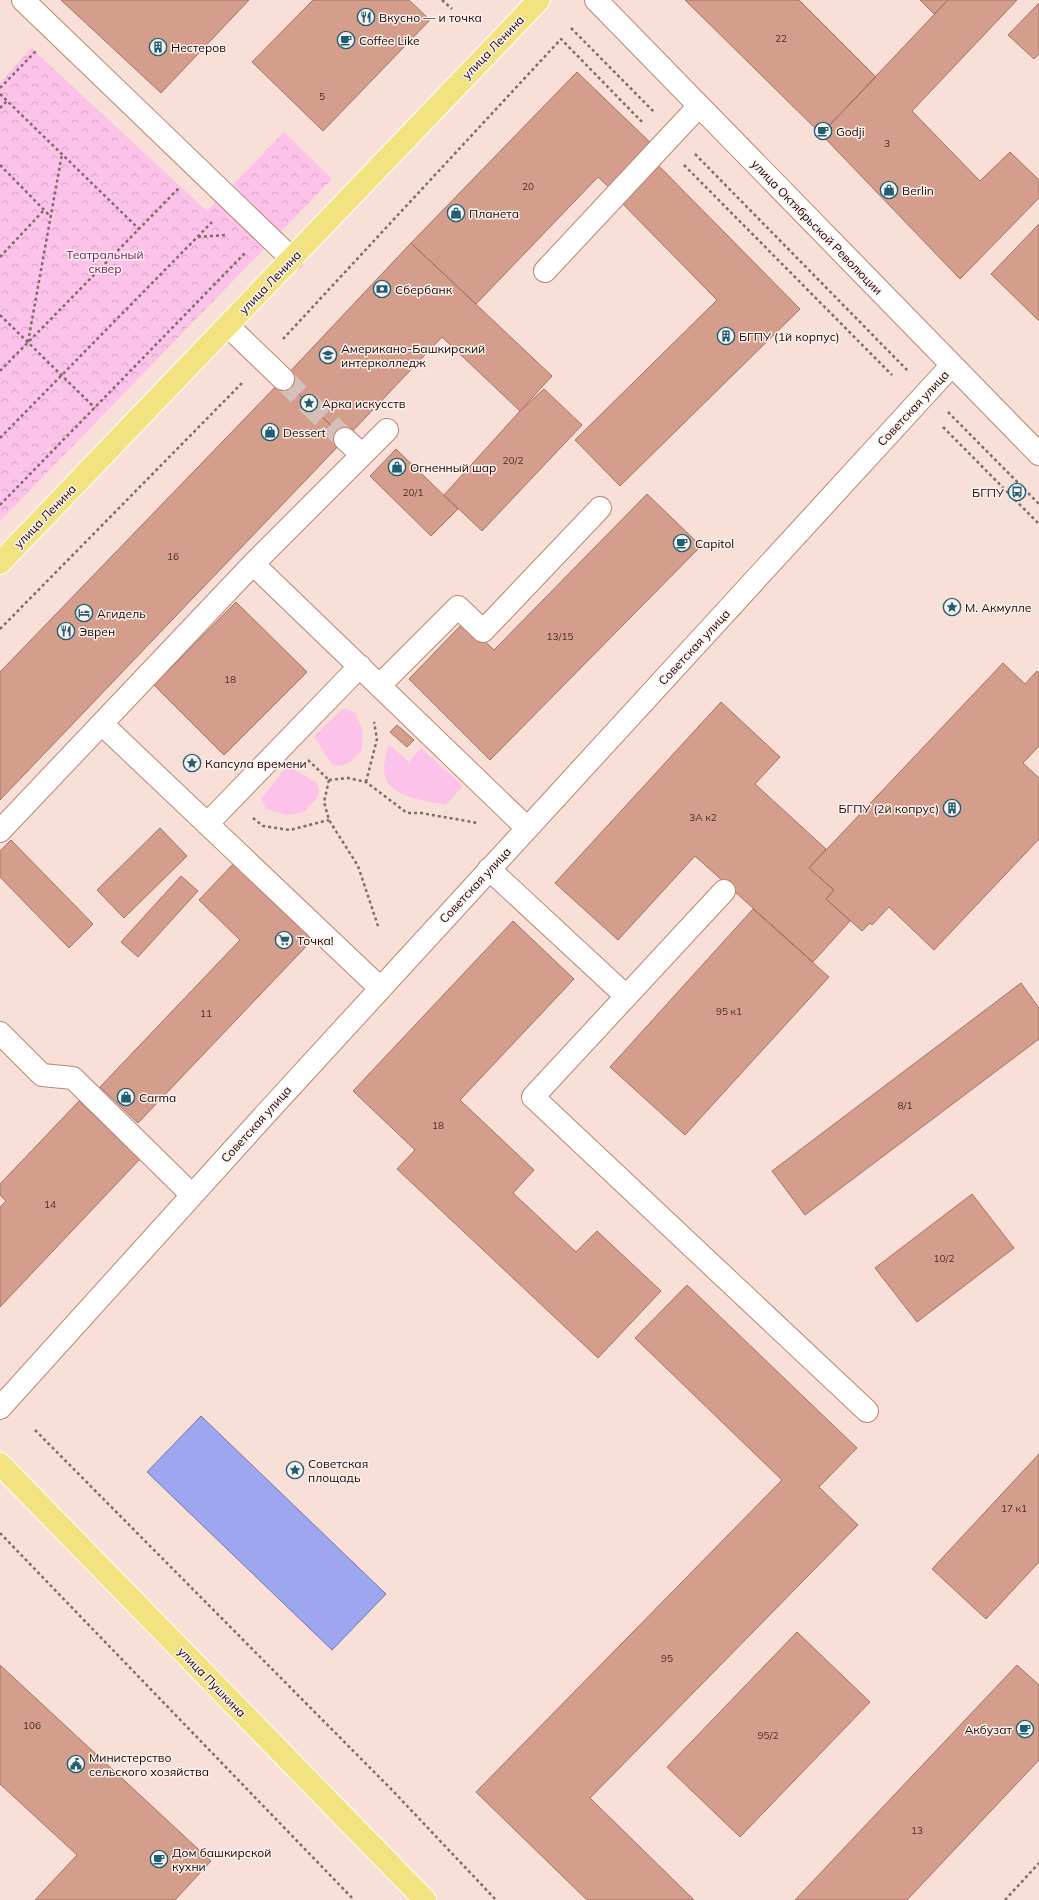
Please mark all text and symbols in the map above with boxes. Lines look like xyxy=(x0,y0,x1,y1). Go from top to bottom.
restaurant icon: Вкусно — и точка xyxy=(356,7,376,27)
place label: Вкусно — и точка xyxy=(379,10,482,25)
street label: улица Ленина xyxy=(459,12,527,82)
cafe icon: Coffee Like xyxy=(336,30,356,50)
house number: 22 xyxy=(775,32,787,45)
place label: Coffee Like xyxy=(359,33,419,48)
building icon: Нестеров xyxy=(148,37,168,57)
place label: Нестеров xyxy=(171,40,226,55)
house number: 5 xyxy=(319,90,325,103)
cafe icon: Godji xyxy=(813,121,833,141)
place label: Godji xyxy=(836,124,865,139)
house number: 3 xyxy=(884,137,890,150)
street label: улица Октябрьской Революции xyxy=(748,156,886,298)
house number: 20 xyxy=(522,180,534,193)
shop icon: Berlin xyxy=(879,180,899,200)
place label: Berlin xyxy=(902,183,934,198)
shop icon: Планета xyxy=(446,203,466,223)
place label: Планета xyxy=(469,206,519,221)
park label: Театральный сквер xyxy=(66,247,144,276)
street label: улица Ленина xyxy=(236,247,304,317)
bank icon: Сбербанк xyxy=(372,279,392,299)
place label: Сбербанк xyxy=(395,282,453,297)
building icon: БГПУ (1й корпус) xyxy=(716,326,736,346)
place label: БГПУ (1й корпус) xyxy=(739,329,840,344)
place label: Американо-Башкирский интерколледж xyxy=(341,341,485,370)
school or university icon: Американо-Башкирский интерколледж xyxy=(318,345,338,365)
street label: Советская улица xyxy=(874,367,952,449)
place icon: Арка искусств xyxy=(299,393,319,413)
place label: Арка искусств xyxy=(322,396,406,411)
shop icon: Dessert xyxy=(260,422,280,442)
place label: Dessert xyxy=(283,425,326,440)
house number: 20/2 xyxy=(503,454,523,467)
shop icon: Огненный шар xyxy=(387,457,407,477)
place label: Огненный шар xyxy=(410,460,496,475)
street label: улица Ленина xyxy=(11,481,79,551)
bus stop icon: БГПУ xyxy=(1007,482,1027,502)
place label: БГПУ xyxy=(972,485,1004,500)
house number: 20/1 xyxy=(403,486,423,499)
cafe icon: Capitol xyxy=(672,533,692,553)
place label: Capitol xyxy=(695,536,734,551)
house number: 16 xyxy=(167,550,179,563)
place icon: М. Акмулле xyxy=(942,597,962,617)
place label: М. Акмулле xyxy=(965,600,1032,615)
hotel icon: Агидель xyxy=(74,603,94,623)
place label: Агидель xyxy=(97,606,146,621)
street label: Советская улица xyxy=(655,606,733,688)
restaurant icon: Эврен xyxy=(56,621,76,641)
place label: Эврен xyxy=(79,624,115,639)
house number: 13/15 xyxy=(547,630,573,643)
house number: 18 xyxy=(224,673,236,686)
place icon: Капсула времени xyxy=(182,753,202,773)
place label: Капсула времени xyxy=(205,756,307,771)
building icon: БГПУ (2й копрус) xyxy=(942,798,962,818)
place label: БГПУ (2й копрус) xyxy=(838,801,939,816)
house number: 3А к2 xyxy=(689,811,717,824)
street label: Советская улица xyxy=(436,844,514,926)
supermarket icon: Точка! xyxy=(274,930,294,950)
place label: Точка! xyxy=(297,933,334,948)
house number: 95 к1 xyxy=(716,1005,742,1018)
house number: 11 xyxy=(200,1007,212,1020)
street label: Советская улица xyxy=(218,1082,294,1166)
shop icon: Carma xyxy=(116,1087,136,1107)
place label: Carma xyxy=(139,1090,176,1105)
house number: 8/1 xyxy=(898,1099,912,1112)
house number: 18 xyxy=(432,1119,444,1132)
house number: 14 xyxy=(44,1198,56,1211)
house number: 10/2 xyxy=(934,1252,954,1265)
place label: Советская площадь xyxy=(308,1456,368,1485)
place icon: Советская площадь xyxy=(285,1460,305,1480)
house number: 17 к1 xyxy=(1001,1502,1027,1515)
street label: улица Пушкина xyxy=(175,1644,249,1720)
house number: 95 xyxy=(661,1652,673,1665)
house number: 106 xyxy=(23,1719,41,1732)
cafe icon: Акбузат xyxy=(1015,1719,1035,1739)
place label: Акбузат xyxy=(964,1722,1013,1737)
house number: 95/2 xyxy=(758,1729,778,1742)
place label: Министерство сельского хозяйства xyxy=(89,1750,209,1779)
public building icon: Министерство сельского хозяйства xyxy=(66,1754,86,1774)
house number: 13 xyxy=(911,1824,923,1837)
place label: Дом башкирской кухни xyxy=(172,1845,271,1874)
cafe icon: Дом башкирской кухни xyxy=(149,1849,169,1869)

